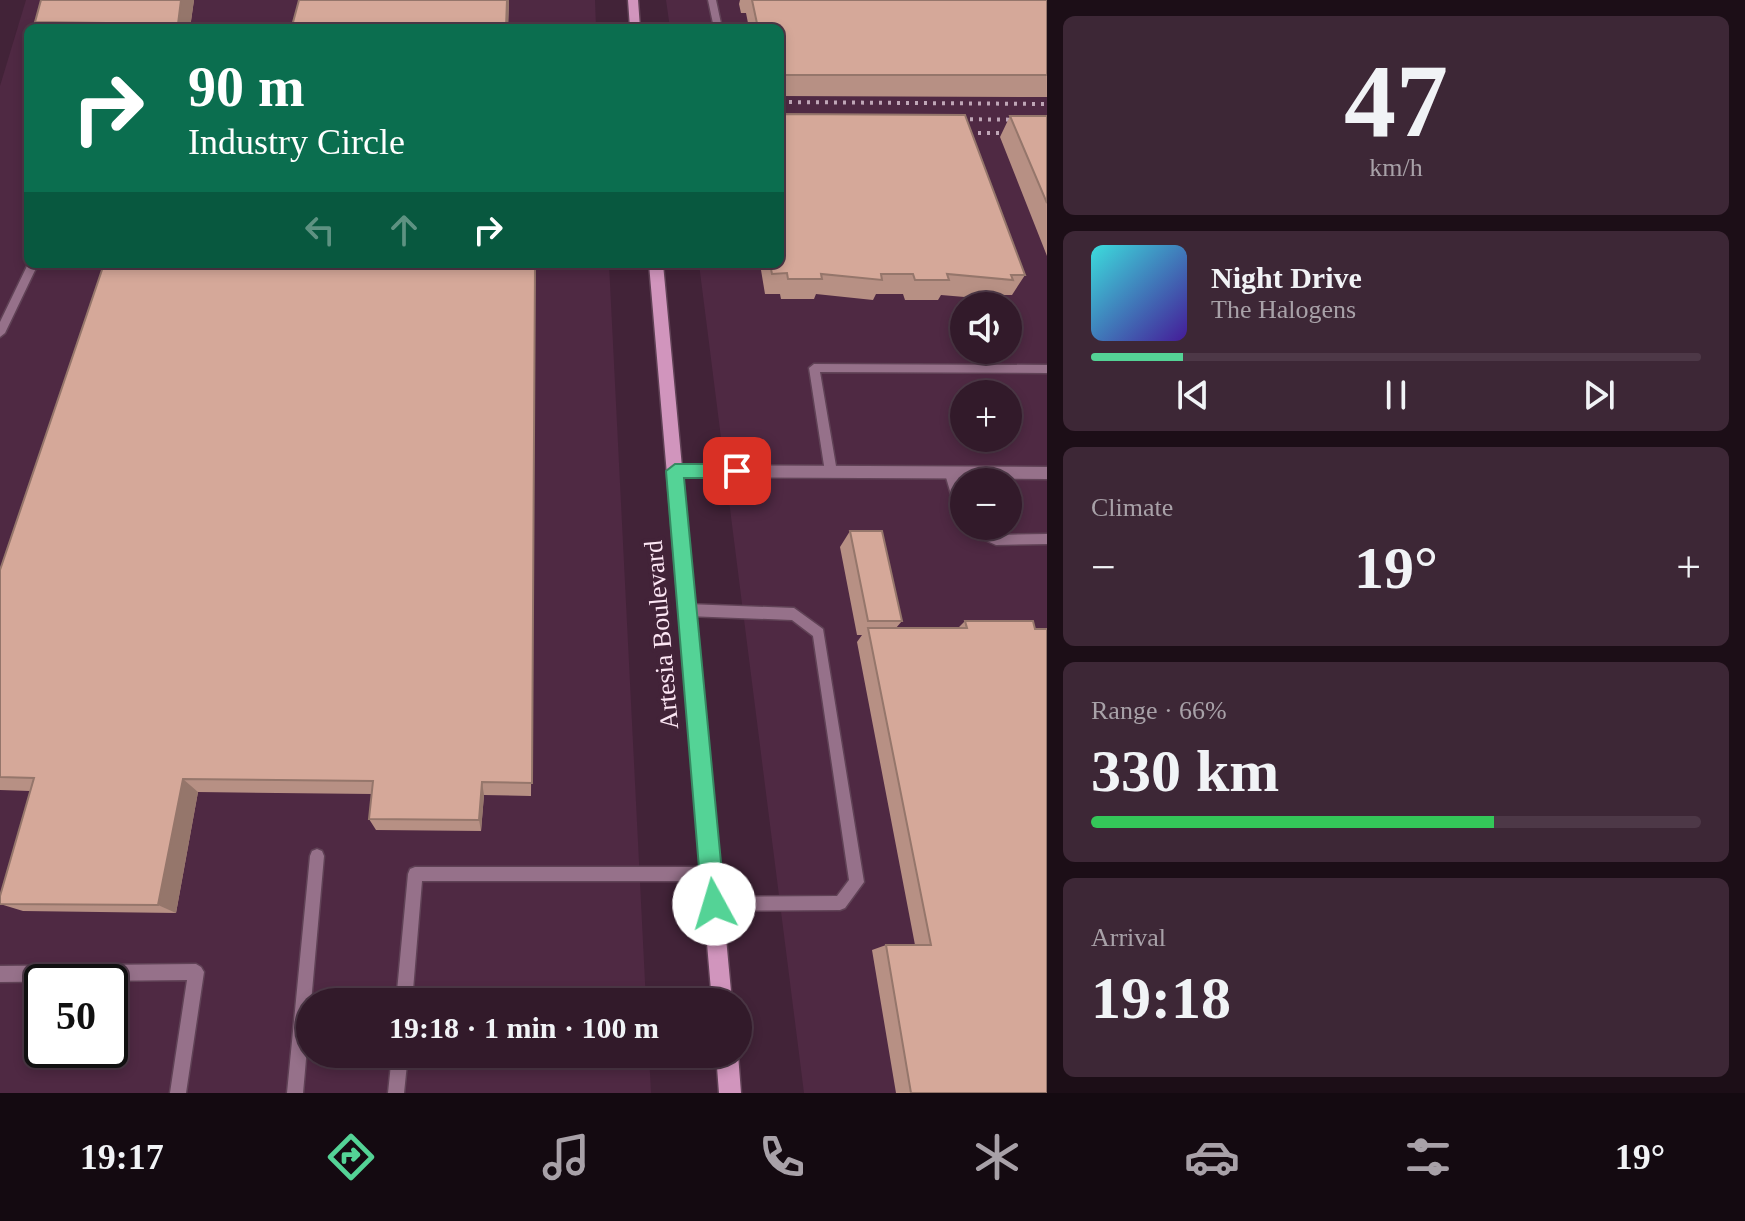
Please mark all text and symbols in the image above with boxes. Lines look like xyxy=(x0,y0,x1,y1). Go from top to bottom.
text: 47 xyxy=(1344,43,1448,158)
icon: right xyxy=(56,56,160,160)
text: 90 m xyxy=(188,56,305,118)
text: Industry Circle xyxy=(188,122,405,162)
text: km/h xyxy=(1369,153,1423,182)
icon: left xyxy=(298,208,342,252)
icon: ahead xyxy=(382,208,426,252)
icon: right xyxy=(466,208,510,252)
text: Night Drive xyxy=(1211,261,1362,294)
map controls xyxy=(950,292,1022,540)
button: sound xyxy=(950,292,1022,364)
text: The Halogens xyxy=(1211,295,1356,324)
icon: previous xyxy=(1171,373,1215,417)
icon: pause xyxy=(1374,373,1418,417)
icon: next xyxy=(1577,373,1621,417)
button: + xyxy=(950,380,1022,452)
pin xyxy=(703,437,771,505)
icon: arrive xyxy=(715,449,759,493)
button: − xyxy=(950,468,1022,540)
text: Climate xyxy=(1091,493,1173,522)
text: 19° xyxy=(1354,535,1438,601)
street label: Artesia Boulevard xyxy=(639,539,684,731)
text: − xyxy=(1091,543,1116,592)
text: + xyxy=(1676,543,1701,592)
text: Range · 66% xyxy=(1091,696,1227,725)
text: 330 km xyxy=(1091,738,1279,804)
position arrow xyxy=(672,862,756,946)
text: Arrival xyxy=(1091,923,1166,952)
speed limit sign: 50 xyxy=(24,964,128,1068)
text: 19:18 xyxy=(1091,965,1231,1031)
text: 19:18 · 1 min · 100 m xyxy=(389,1011,659,1044)
icon: directions xyxy=(323,1129,379,1185)
icon: music xyxy=(538,1129,594,1185)
icon: phone xyxy=(754,1129,810,1185)
icon: climate xyxy=(969,1129,1025,1185)
icon: car xyxy=(1184,1129,1240,1185)
icon: filters xyxy=(1400,1129,1456,1185)
text: 19:17 xyxy=(80,1137,164,1177)
text: 19° xyxy=(1615,1137,1665,1177)

